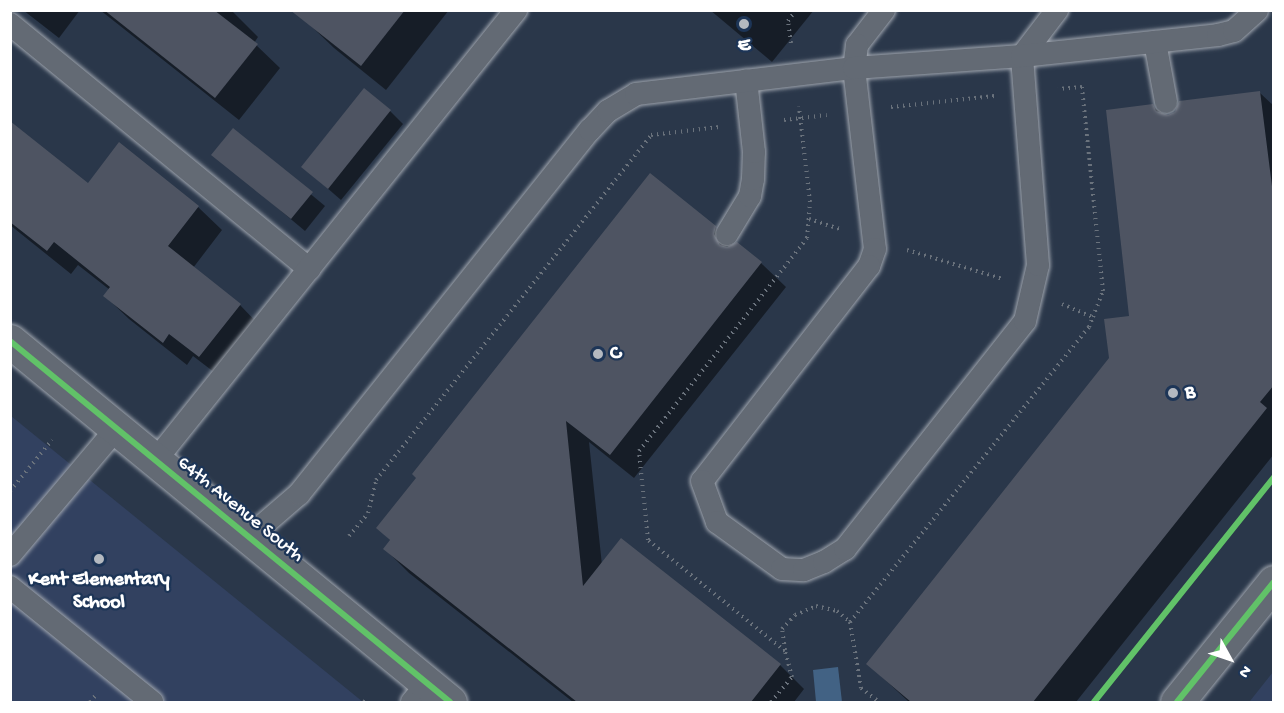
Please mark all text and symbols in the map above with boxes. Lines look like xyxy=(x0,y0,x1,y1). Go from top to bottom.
marker: E xyxy=(737,17,751,31)
place label: E xyxy=(738,34,750,58)
place label: C xyxy=(610,342,621,366)
marker: C xyxy=(591,347,605,361)
place label: B xyxy=(1185,381,1195,405)
marker: B xyxy=(1166,386,1180,400)
street label: 64th Avenue South xyxy=(172,452,308,568)
marker: Kent Elementary School xyxy=(92,552,106,566)
place label: Kent Elementary School xyxy=(28,568,170,615)
north arrow xyxy=(1200,629,1260,689)
text: N xyxy=(1234,661,1255,681)

